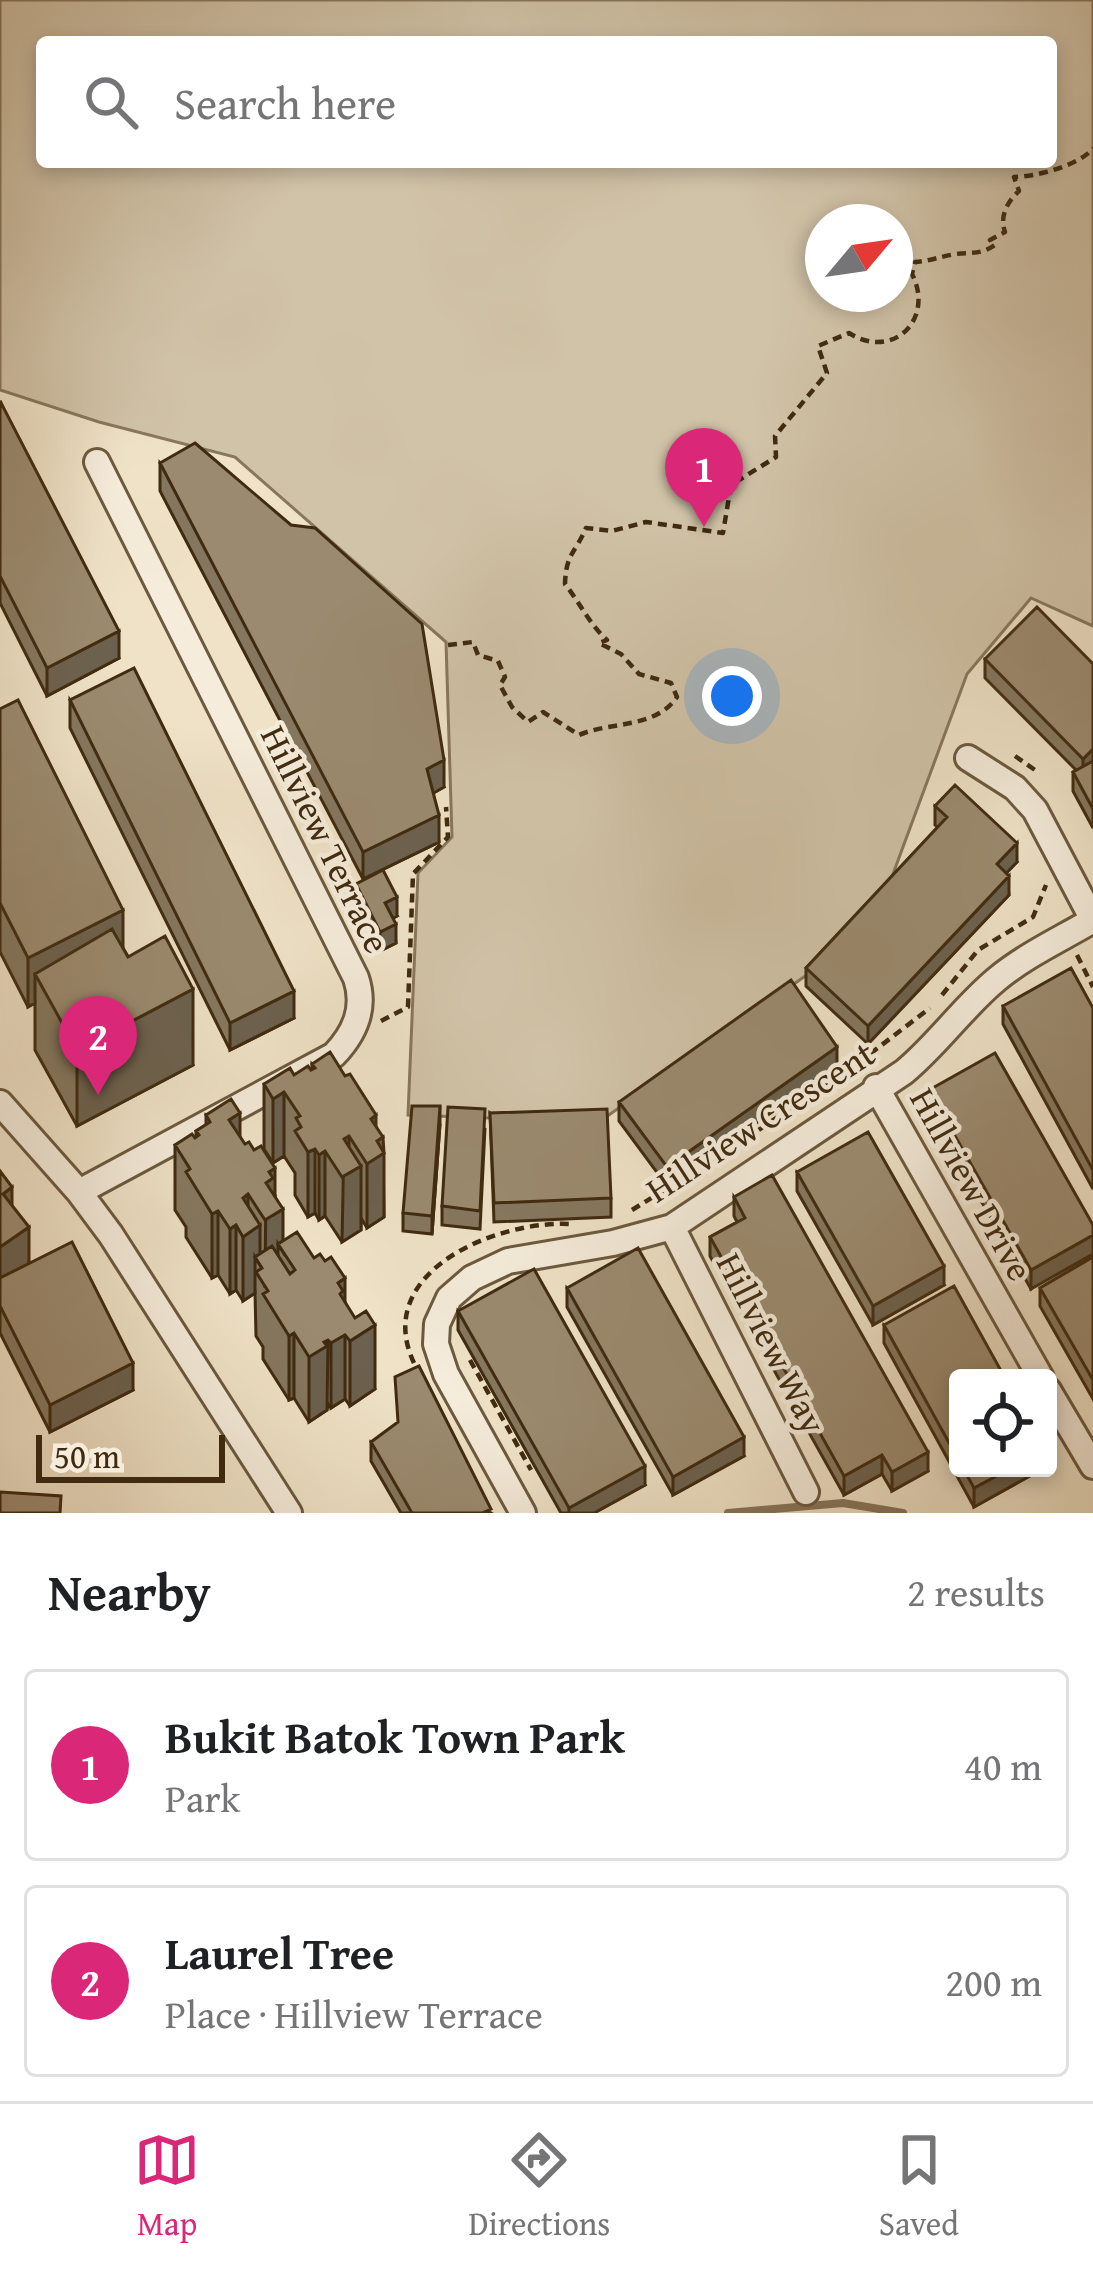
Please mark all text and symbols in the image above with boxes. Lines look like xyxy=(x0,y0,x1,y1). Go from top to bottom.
search box xyxy=(36,36,1057,168)
icon: search xyxy=(78,69,144,135)
text: Search here xyxy=(174,70,396,135)
north arrow xyxy=(805,204,913,312)
pin: 1 xyxy=(665,428,743,527)
your location xyxy=(702,666,762,726)
street label: Hillview Terrace xyxy=(248,716,405,962)
pin: 2 xyxy=(59,996,137,1095)
street label: Hillview Crescent xyxy=(635,1026,885,1215)
street label: Hillview Drive xyxy=(898,1078,1047,1290)
street label: Hillview Way xyxy=(704,1243,841,1443)
map controls xyxy=(949,1369,1057,1477)
button: locate xyxy=(949,1369,1057,1477)
scale bar xyxy=(36,1429,225,1482)
text: 50 m xyxy=(54,1432,120,1480)
text: Nearby xyxy=(48,1554,211,1629)
text: 2 results xyxy=(907,1563,1045,1620)
text: Bukit Batok Town Park xyxy=(165,1704,625,1769)
text: 1 xyxy=(80,1737,100,1794)
text: 40 m xyxy=(964,1737,1042,1794)
text: Park xyxy=(165,1769,240,1826)
text: Laurel Tree xyxy=(165,1920,394,1985)
text: 2 xyxy=(80,1953,100,2010)
text: 200 m xyxy=(945,1953,1042,2010)
text: Place · Hillview Terrace xyxy=(165,1985,543,2042)
tab: Map xyxy=(134,2127,200,2247)
tab: Directions xyxy=(469,2127,610,2247)
tab: Saved xyxy=(879,2127,959,2247)

